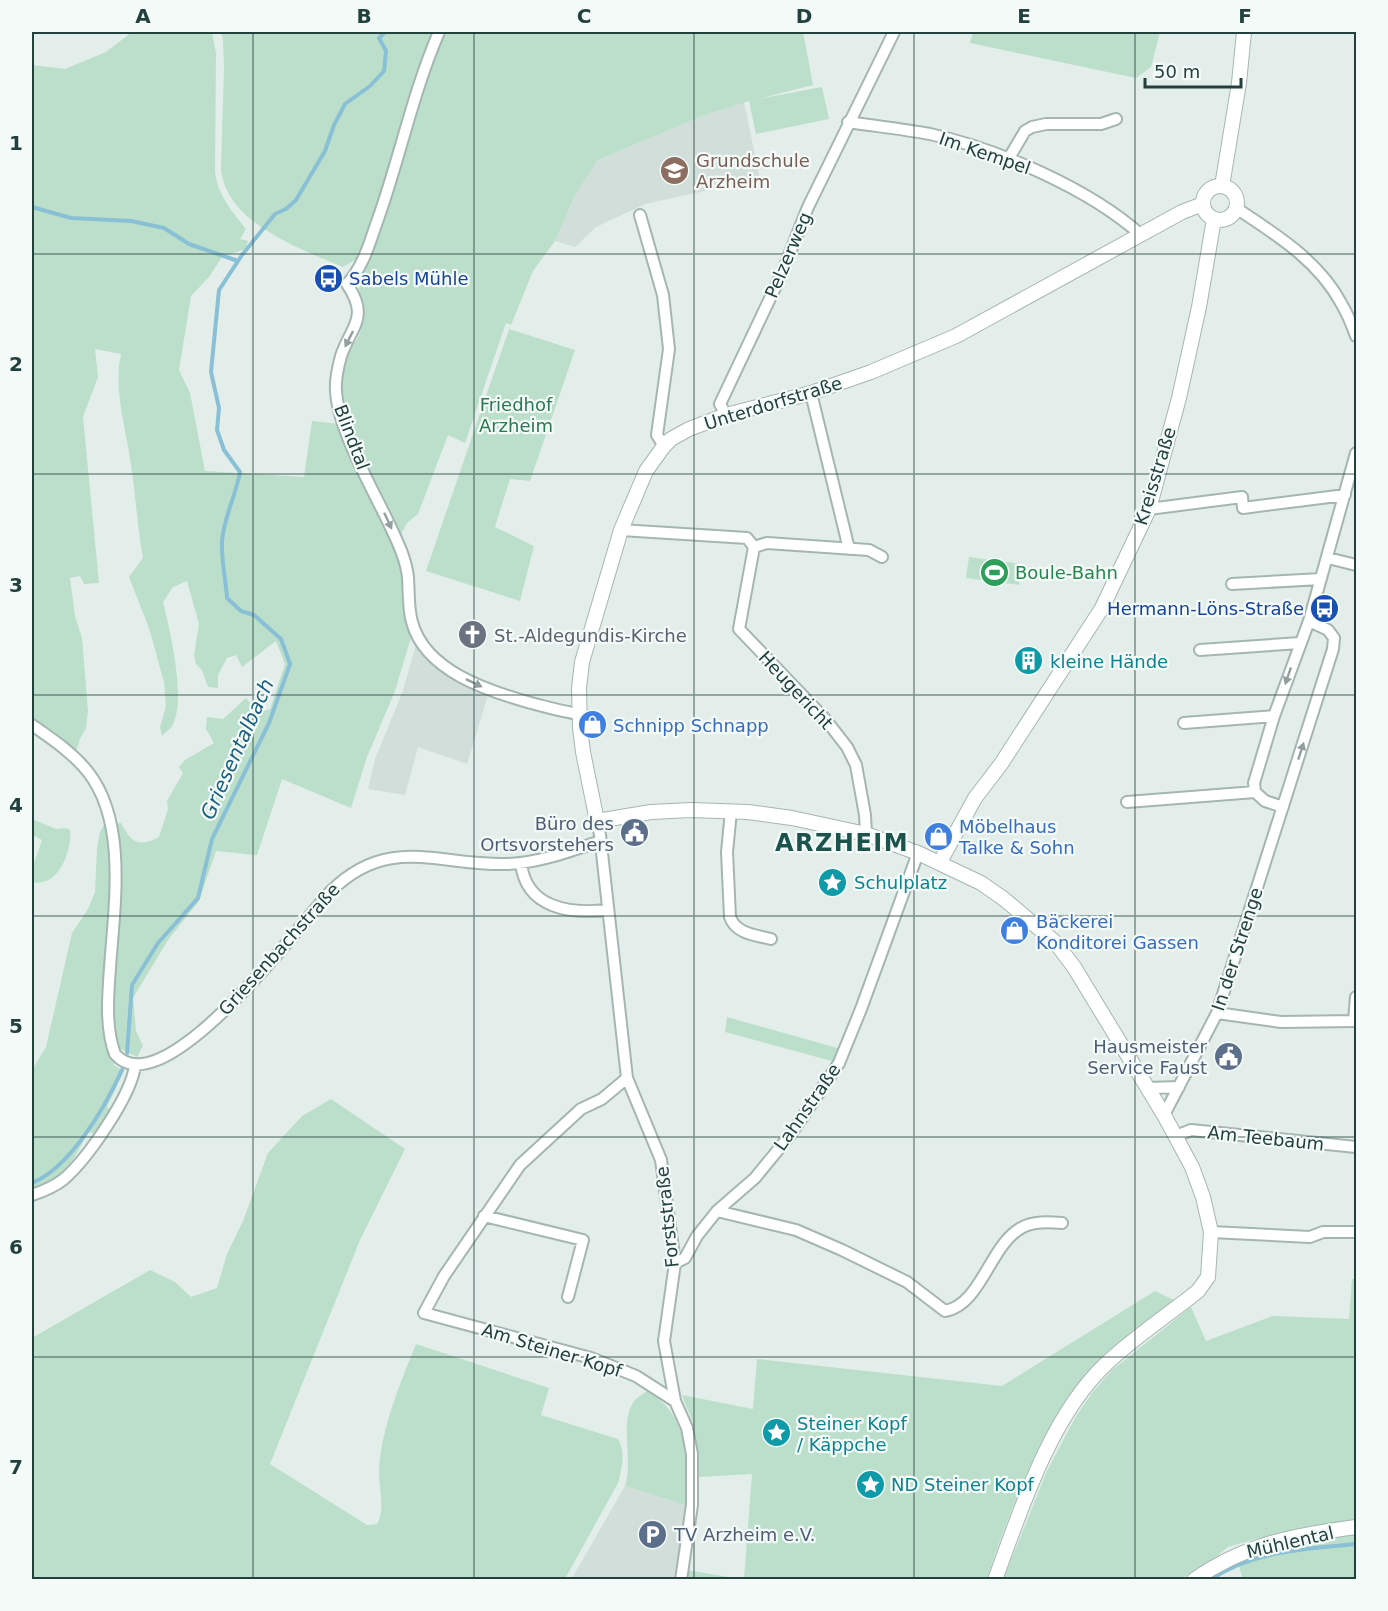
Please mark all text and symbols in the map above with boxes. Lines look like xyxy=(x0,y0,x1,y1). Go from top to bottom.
text: A xyxy=(135,4,151,28)
text: B xyxy=(356,4,372,28)
text: C xyxy=(577,4,591,28)
text: D xyxy=(796,4,812,28)
text: E xyxy=(1017,4,1031,28)
text: F xyxy=(1238,4,1252,28)
scale bar xyxy=(1145,51,1241,89)
text: 50 m xyxy=(1154,61,1200,82)
street label: Im Kempel xyxy=(936,128,1034,178)
text: 1 xyxy=(9,131,23,155)
place label: Grundschule Arzheim xyxy=(696,150,810,192)
school or university icon: Grundschule Arzheim xyxy=(659,154,691,186)
street label: Pelzerweg xyxy=(760,209,816,301)
bus stop icon: Sabels Mühle xyxy=(312,262,344,294)
place label: Sabels Mühle xyxy=(349,268,468,289)
one-way arrow xyxy=(344,330,354,347)
text: 2 xyxy=(9,352,23,376)
street label: Unterdorfstraße xyxy=(701,372,845,434)
park label: Friedhof Arzheim xyxy=(479,394,553,436)
street label: Blindtal xyxy=(330,401,374,473)
street label: Kreisstraße xyxy=(1130,424,1180,528)
one-way arrow xyxy=(383,512,392,529)
sports icon: Boule-Bahn xyxy=(978,556,1010,588)
place label: Boule-Bahn xyxy=(1015,562,1118,583)
text: 3 xyxy=(9,573,23,597)
bus stop icon: Hermann-Löns-Straße xyxy=(1309,592,1341,624)
place label: Hermann-Löns-Straße xyxy=(1107,598,1304,619)
church icon: St.-Aldegundis-Kirche xyxy=(457,619,489,651)
place label: St.-Aldegundis-Kirche xyxy=(494,625,687,646)
building icon: kleine Hände xyxy=(1013,645,1045,677)
street label: Heugericht xyxy=(754,647,838,733)
place label: kleine Hände xyxy=(1050,651,1168,672)
one-way arrow xyxy=(1283,667,1292,685)
water label: Griesentalbach xyxy=(195,675,279,823)
one-way arrow xyxy=(465,679,482,688)
shop icon: Schnipp Schnapp xyxy=(576,709,608,741)
place label: Schnipp Schnapp xyxy=(613,715,769,736)
one-way arrow xyxy=(1296,742,1306,760)
text: 4 xyxy=(9,793,23,817)
place label: Büro des Ortsvorstehers xyxy=(480,813,614,855)
place label: Möbelhaus Talke & Sohn xyxy=(958,816,1075,858)
public building icon: Büro des Ortsvorstehers xyxy=(619,817,651,849)
shop icon: Möbelhaus Talke & Sohn xyxy=(922,820,954,852)
district label: ARZHEIM xyxy=(775,829,909,857)
place icon: Schulplatz xyxy=(817,866,849,898)
place label: Schulplatz xyxy=(854,872,947,893)
street label: Griesenbachstraße xyxy=(214,879,344,1019)
street label: In der Strenge xyxy=(1207,885,1267,1013)
place label: Bäckerei Konditorei Gassen xyxy=(1036,911,1199,953)
shop icon: Bäckerei Konditorei Gassen xyxy=(999,915,1031,947)
text: 5 xyxy=(9,1014,23,1038)
place label: Hausmeister Service Faust xyxy=(1087,1036,1208,1078)
public building icon: Hausmeister Service Faust xyxy=(1212,1040,1244,1072)
street label: Lahnstraße xyxy=(769,1060,845,1154)
street label: Am Teebaum xyxy=(1207,1121,1325,1155)
street label: Forststraße xyxy=(651,1165,683,1269)
text: 6 xyxy=(9,1235,23,1259)
street label: Am Steiner Kopf xyxy=(479,1319,625,1381)
place label: Steiner Kopf / Käppche xyxy=(797,1413,908,1455)
place icon: Steiner Kopf / Käppche xyxy=(760,1417,792,1449)
text: 7 xyxy=(9,1455,23,1479)
place icon: ND Steiner Kopf xyxy=(854,1468,886,1500)
place label: ND Steiner Kopf xyxy=(891,1474,1035,1495)
parking icon: TV Arzheim e.V. xyxy=(637,1518,669,1550)
street label: Mühlental xyxy=(1244,1522,1336,1562)
place label: TV Arzheim e.V. xyxy=(673,1524,815,1545)

